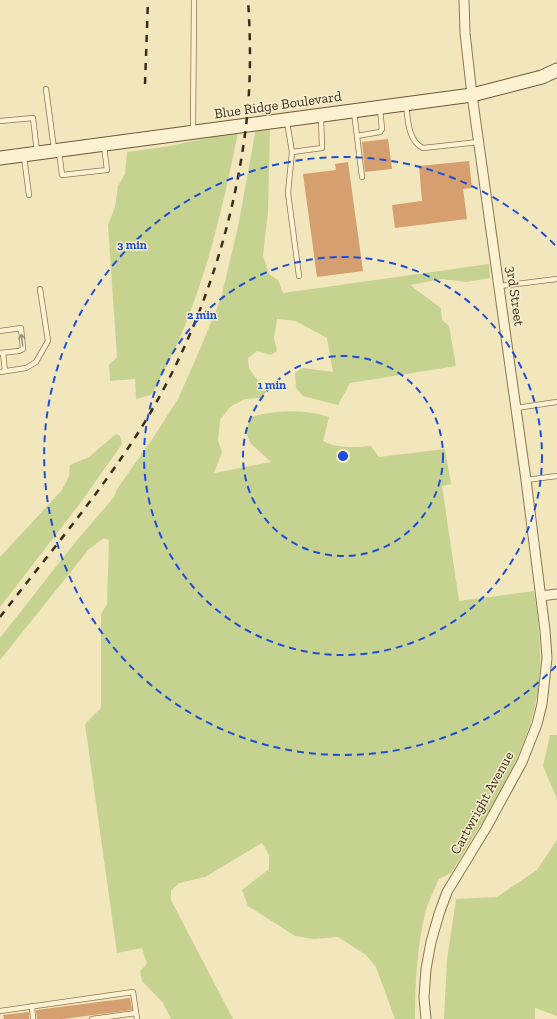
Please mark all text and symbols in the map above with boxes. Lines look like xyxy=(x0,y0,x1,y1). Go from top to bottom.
street label: Blue Ridge Boulevard xyxy=(213,88,343,122)
text: 3 min xyxy=(117,238,147,252)
street label: 3rd Street xyxy=(502,265,528,328)
text: 2 min xyxy=(187,308,217,322)
one-way arrow xyxy=(18,334,26,347)
text: 1 min xyxy=(258,378,286,392)
centre of rings xyxy=(336,449,350,463)
street label: Cartwright Avenue xyxy=(447,748,518,858)

